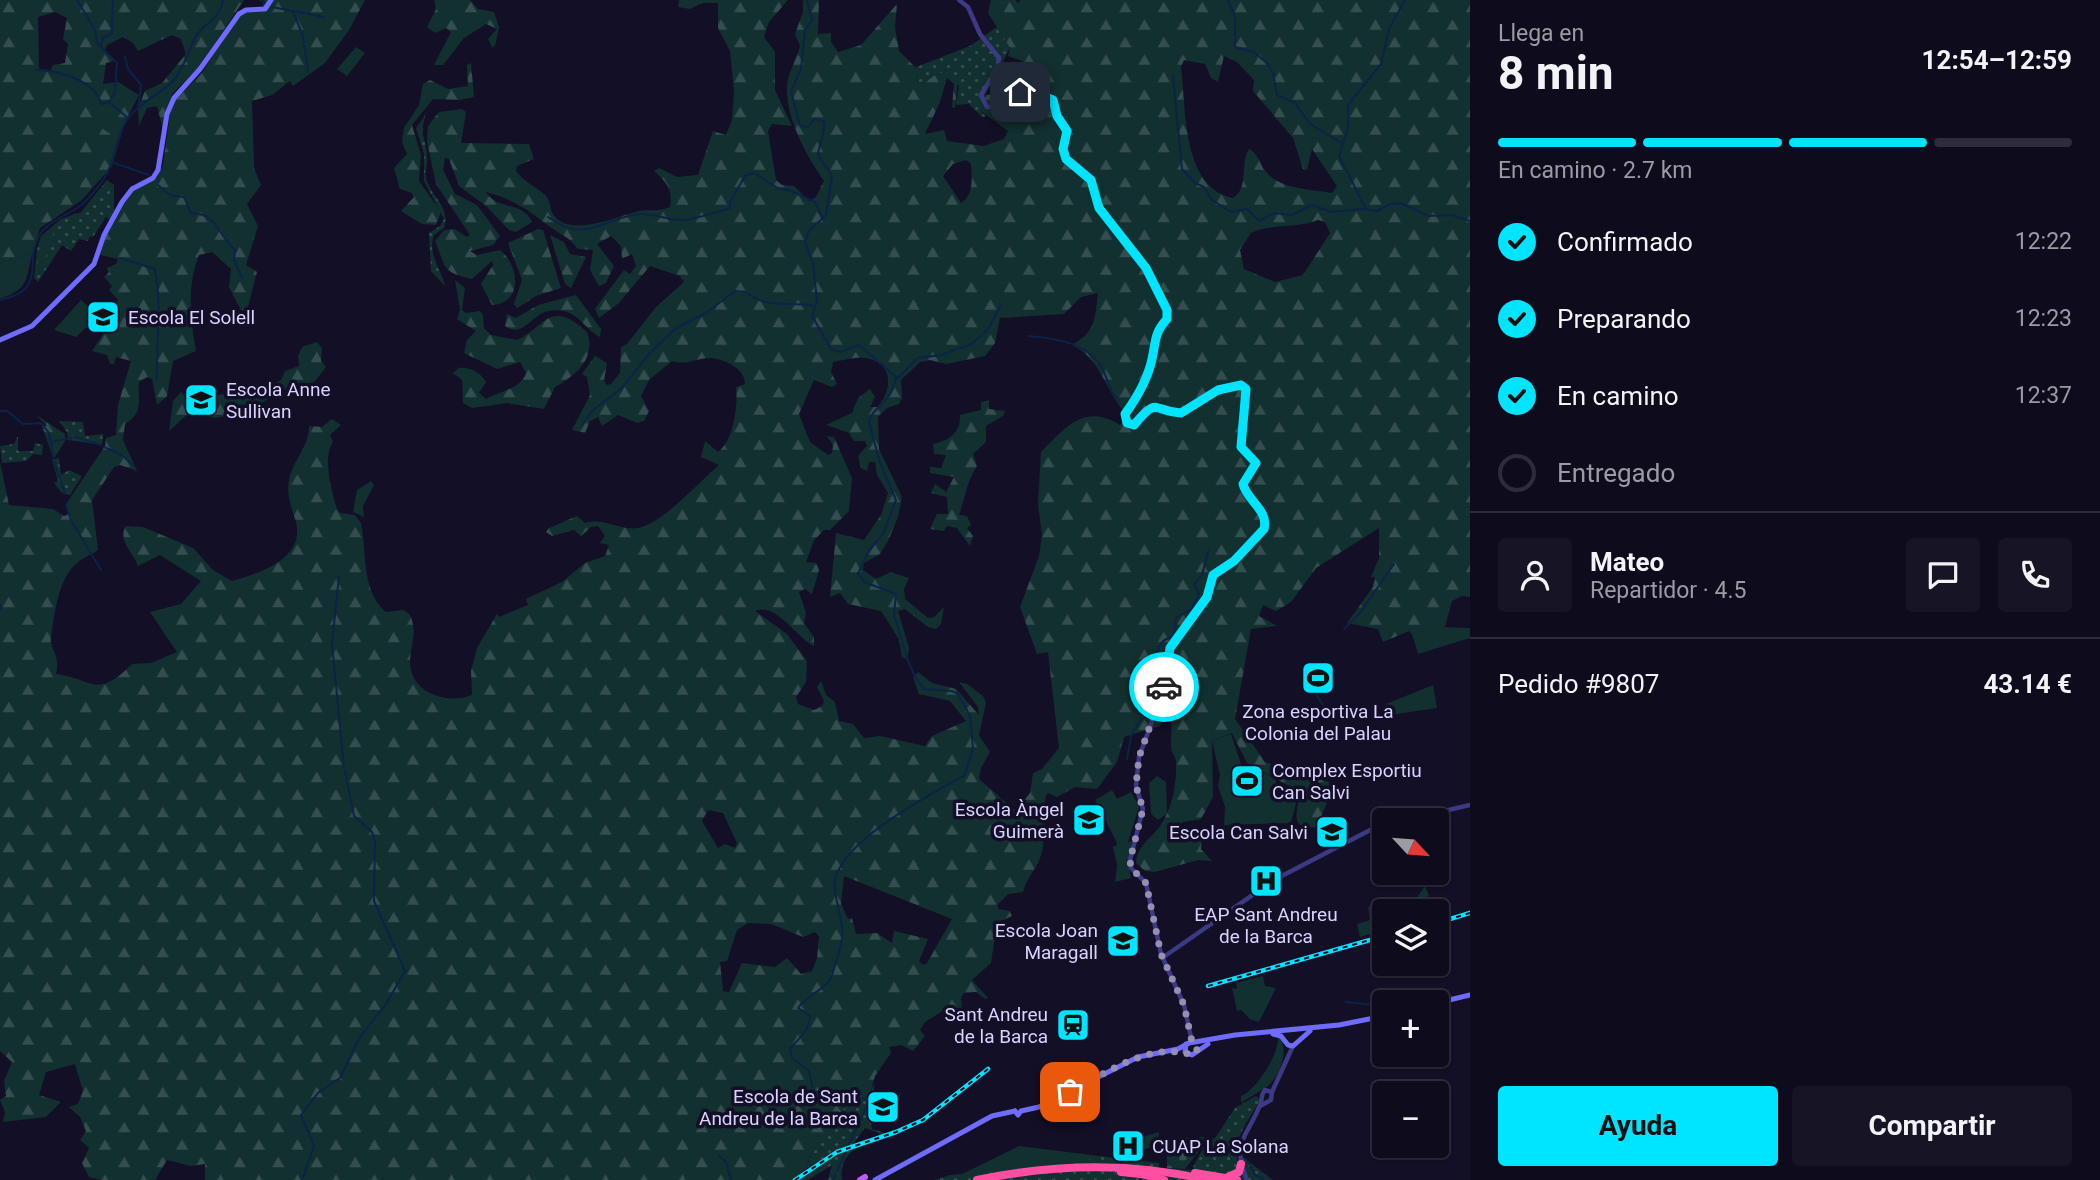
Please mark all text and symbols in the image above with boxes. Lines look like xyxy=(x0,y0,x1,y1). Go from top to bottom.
text: Llega en xyxy=(1498,20,1584,47)
text: 12:54–12:59 xyxy=(1922,45,2072,75)
text: 8 min xyxy=(1498,46,1614,100)
pin xyxy=(990,62,1050,122)
icon: home xyxy=(1001,73,1039,111)
text: En camino · 2.7 km xyxy=(1498,157,1692,184)
icon: check xyxy=(1498,223,1536,261)
text: Confirmado xyxy=(1557,227,1693,257)
text: 12:22 xyxy=(2015,228,2072,255)
school or university icon: Escola El Solell xyxy=(84,298,122,336)
icon: check xyxy=(1498,300,1536,338)
text: Preparando xyxy=(1557,304,1691,334)
text: 12:23 xyxy=(2015,305,2072,332)
place label: Escola El Solell xyxy=(128,306,255,329)
icon: check xyxy=(1498,377,1536,415)
place label: Escola Anne Sullivan xyxy=(226,378,331,423)
school or university icon: Escola Anne Sullivan xyxy=(182,381,220,419)
text: En camino xyxy=(1557,381,1679,411)
text: 12:37 xyxy=(2015,382,2072,409)
text: Entregado xyxy=(1557,458,1675,488)
button: person xyxy=(1498,538,1572,612)
button: chat xyxy=(1906,538,1980,612)
button: phone xyxy=(1998,538,2072,612)
text: Mateo xyxy=(1590,547,1664,577)
text: Repartidor · 4.5 xyxy=(1590,577,1747,604)
courier xyxy=(1129,652,1199,722)
sports icon: Zona esportiva La Colonia del Palau xyxy=(1299,659,1337,697)
icon: car xyxy=(1145,668,1183,706)
text: Pedido #9807 xyxy=(1498,669,1659,699)
text: 43.14 € xyxy=(1983,669,2072,699)
place label: Zona esportiva La Colonia del Palau xyxy=(1242,700,1394,745)
place label: Complex Esportiu Can Salvi xyxy=(1272,759,1422,804)
sports icon: Complex Esportiu Can Salvi xyxy=(1228,762,1266,800)
place label: Escola Àngel Guimerà xyxy=(955,798,1064,843)
school or university icon: Escola Àngel Guimerà xyxy=(1070,801,1108,839)
north arrow xyxy=(1372,808,1449,886)
map controls xyxy=(1372,808,1449,1158)
school or university icon: Escola Can Salvi xyxy=(1313,813,1351,851)
place label: Escola Can Salvi xyxy=(1169,821,1308,844)
hospital icon: EAP Sant Andreu de la Barca xyxy=(1247,862,1285,900)
button: layers xyxy=(1372,899,1449,976)
place label: EAP Sant Andreu de la Barca xyxy=(1194,903,1338,948)
place label: Escola Joan Maragall xyxy=(995,919,1098,964)
school or university icon: Escola Joan Maragall xyxy=(1104,922,1142,960)
button: + xyxy=(1372,990,1449,1067)
place label: Sant Andreu de la Barca xyxy=(945,1003,1048,1048)
station icon: Sant Andreu de la Barca xyxy=(1054,1006,1092,1044)
pin xyxy=(1040,1062,1100,1122)
icon: bag xyxy=(1051,1073,1089,1111)
button: − xyxy=(1372,1081,1449,1158)
place label: Escola de Sant Andreu de la Barca xyxy=(699,1085,858,1130)
button: Ayuda xyxy=(1498,1086,1778,1166)
button: Compartir xyxy=(1792,1086,2072,1166)
school or university icon: Escola de Sant Andreu de la Barca xyxy=(864,1088,902,1126)
hospital icon: CUAP La Solana xyxy=(1109,1127,1147,1165)
place label: CUAP La Solana xyxy=(1152,1135,1289,1158)

